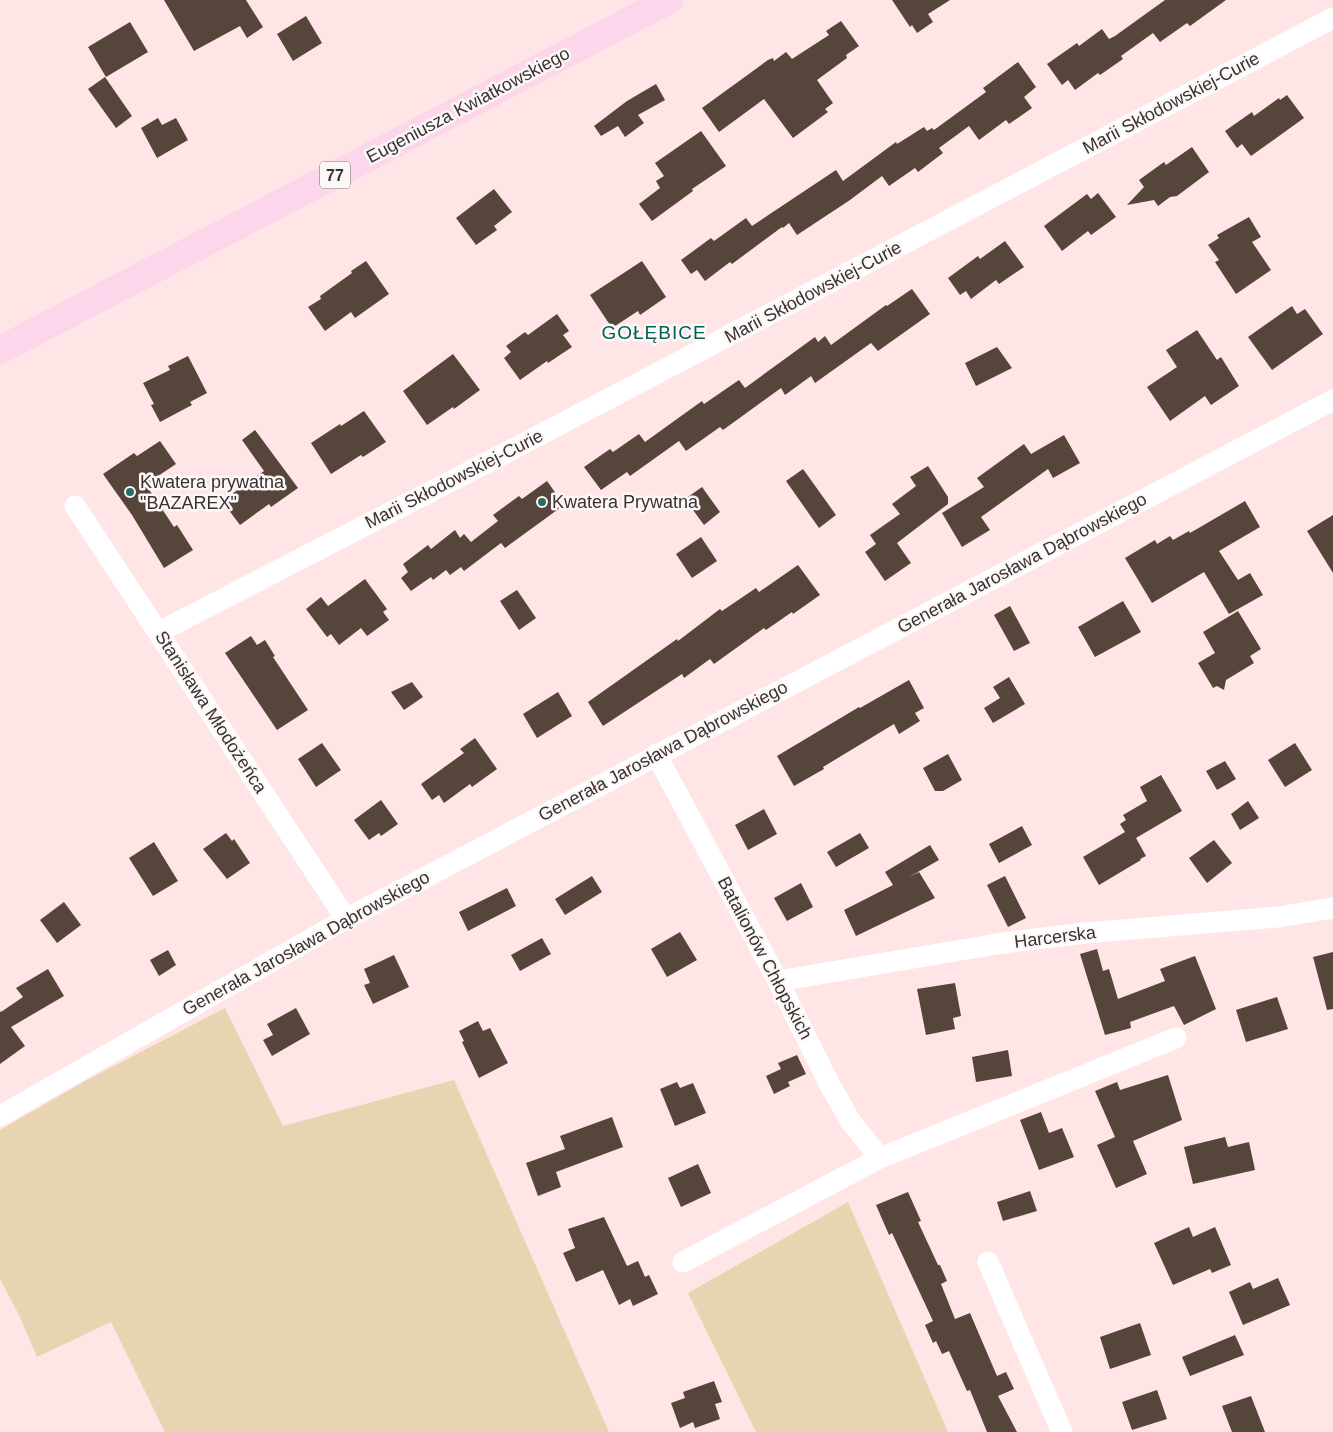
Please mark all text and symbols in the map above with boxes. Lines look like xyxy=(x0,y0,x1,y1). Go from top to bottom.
street label: Eugeniusza Kwiatkowskiego xyxy=(363,43,573,167)
street label: Marii Skłodowskiej-Curie xyxy=(1079,48,1263,158)
road number: 77 xyxy=(320,162,350,188)
street label: Marii Skłodowskiej-Curie xyxy=(721,237,905,347)
district label: GOŁĘBICE xyxy=(601,322,707,343)
street label: Marii Skłodowskiej-Curie xyxy=(362,425,546,533)
place label: Kwatera prywatna "BAZAREX" xyxy=(140,472,285,513)
marker: Kwatera prywatna "BAZAREX" xyxy=(124,486,136,498)
street label: Generała Jarosława Dąbrowskiego xyxy=(894,489,1150,637)
place label: Kwatera Prywatna xyxy=(552,492,699,512)
marker: Kwatera Prywatna xyxy=(536,496,548,508)
street label: Stanisława Młodożeńca xyxy=(151,627,271,798)
street label: Generała Jarosława Dąbrowskiego xyxy=(535,677,791,825)
street label: Generała Jarosława Dąbrowskiego xyxy=(179,867,433,1019)
street label: Batalionów Chłopskich xyxy=(714,873,816,1043)
street label: Harcerska xyxy=(1013,922,1098,952)

